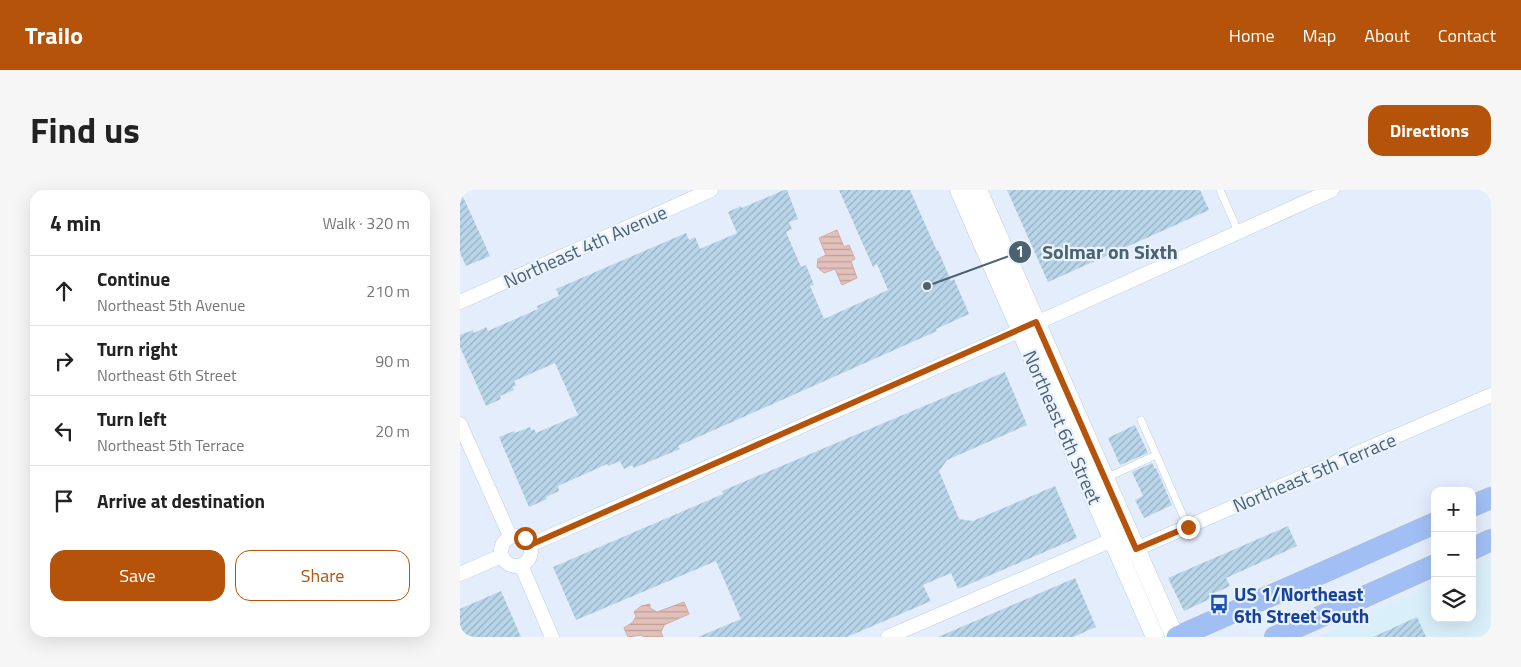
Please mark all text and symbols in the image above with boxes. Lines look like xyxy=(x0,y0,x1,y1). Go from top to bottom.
text: Trailo xyxy=(25,17,83,53)
text: Home xyxy=(1229,22,1275,49)
text: Map xyxy=(1303,22,1336,49)
text: About xyxy=(1364,22,1410,49)
text: Contact xyxy=(1438,22,1496,49)
text: Find us xyxy=(30,103,140,157)
button: Directions xyxy=(1368,105,1491,156)
street label: Northeast 4th Avenue xyxy=(499,197,671,295)
text: 4 min xyxy=(50,207,101,239)
text: Walk · 320 m xyxy=(322,211,410,235)
callout: Solmar on Sixth xyxy=(1007,234,1188,269)
text: Solmar on Sixth xyxy=(1042,236,1178,267)
text: 1 xyxy=(1016,240,1024,263)
text: Continue xyxy=(97,264,170,293)
icon: ahead xyxy=(50,277,78,305)
text: 210 m xyxy=(366,279,410,303)
text: Northeast 5th Avenue xyxy=(97,293,245,317)
text: Turn right xyxy=(97,334,178,363)
street label: Northeast 6th Street xyxy=(1016,345,1110,509)
icon: right xyxy=(50,347,78,375)
text: 90 m xyxy=(375,349,410,373)
text: Northeast 6th Street xyxy=(97,363,237,387)
text: Turn left xyxy=(97,404,167,433)
icon: left xyxy=(50,417,78,445)
text: 20 m xyxy=(375,419,410,443)
street label: Northeast 5th Terrace xyxy=(1228,424,1400,520)
text: Northeast 5th Terrace xyxy=(97,433,244,457)
text: Arrive at destination xyxy=(97,486,265,515)
icon: arrive xyxy=(50,487,78,515)
map controls xyxy=(1431,487,1476,622)
button: + xyxy=(1431,487,1476,532)
route end xyxy=(1177,516,1200,539)
route start xyxy=(514,527,537,550)
button: − xyxy=(1431,532,1476,577)
button: Save xyxy=(50,550,225,601)
button: Share xyxy=(235,550,410,601)
button: layers xyxy=(1431,577,1476,622)
place label: US 1/Northeast 6th Street South xyxy=(1234,579,1369,630)
bus stop icon: US 1/Northeast 6th Street South xyxy=(1208,593,1230,615)

